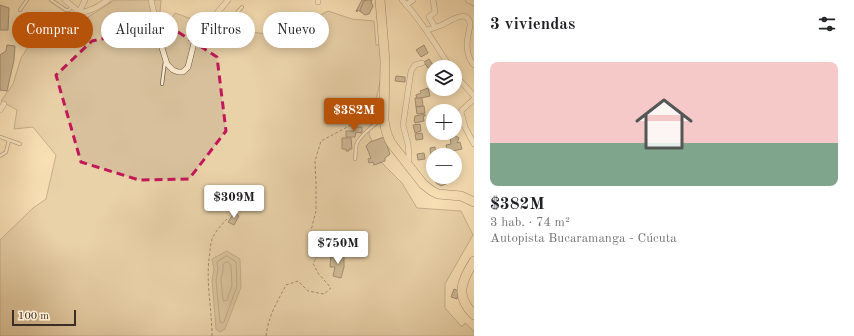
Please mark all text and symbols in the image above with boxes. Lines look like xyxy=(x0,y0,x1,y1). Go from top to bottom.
chip: Comprar xyxy=(12,12,93,48)
chip: Alquilar xyxy=(101,12,178,48)
chip: Filtros xyxy=(186,12,255,48)
chip: Nuevo xyxy=(263,12,329,48)
icon: filters xyxy=(816,13,838,35)
text: 3 viviendas xyxy=(490,16,575,33)
map controls xyxy=(426,60,462,184)
button: layers xyxy=(426,60,462,96)
icon: home xyxy=(628,88,700,160)
pin: $382M xyxy=(326,98,382,132)
text: $382M xyxy=(333,104,375,117)
button: + xyxy=(426,104,462,140)
button: − xyxy=(426,148,462,184)
pin: $309M xyxy=(206,185,262,219)
text: $309M xyxy=(213,191,255,204)
text: $382M xyxy=(490,196,545,213)
text: 3 hab. · 74 m² xyxy=(490,216,570,229)
pin: $750M xyxy=(310,231,366,265)
text: Autopista Bucaramanga - Cúcuta xyxy=(490,232,677,245)
text: $750M xyxy=(317,237,359,250)
scale bar xyxy=(12,308,76,327)
text: 100 m xyxy=(18,311,49,322)

